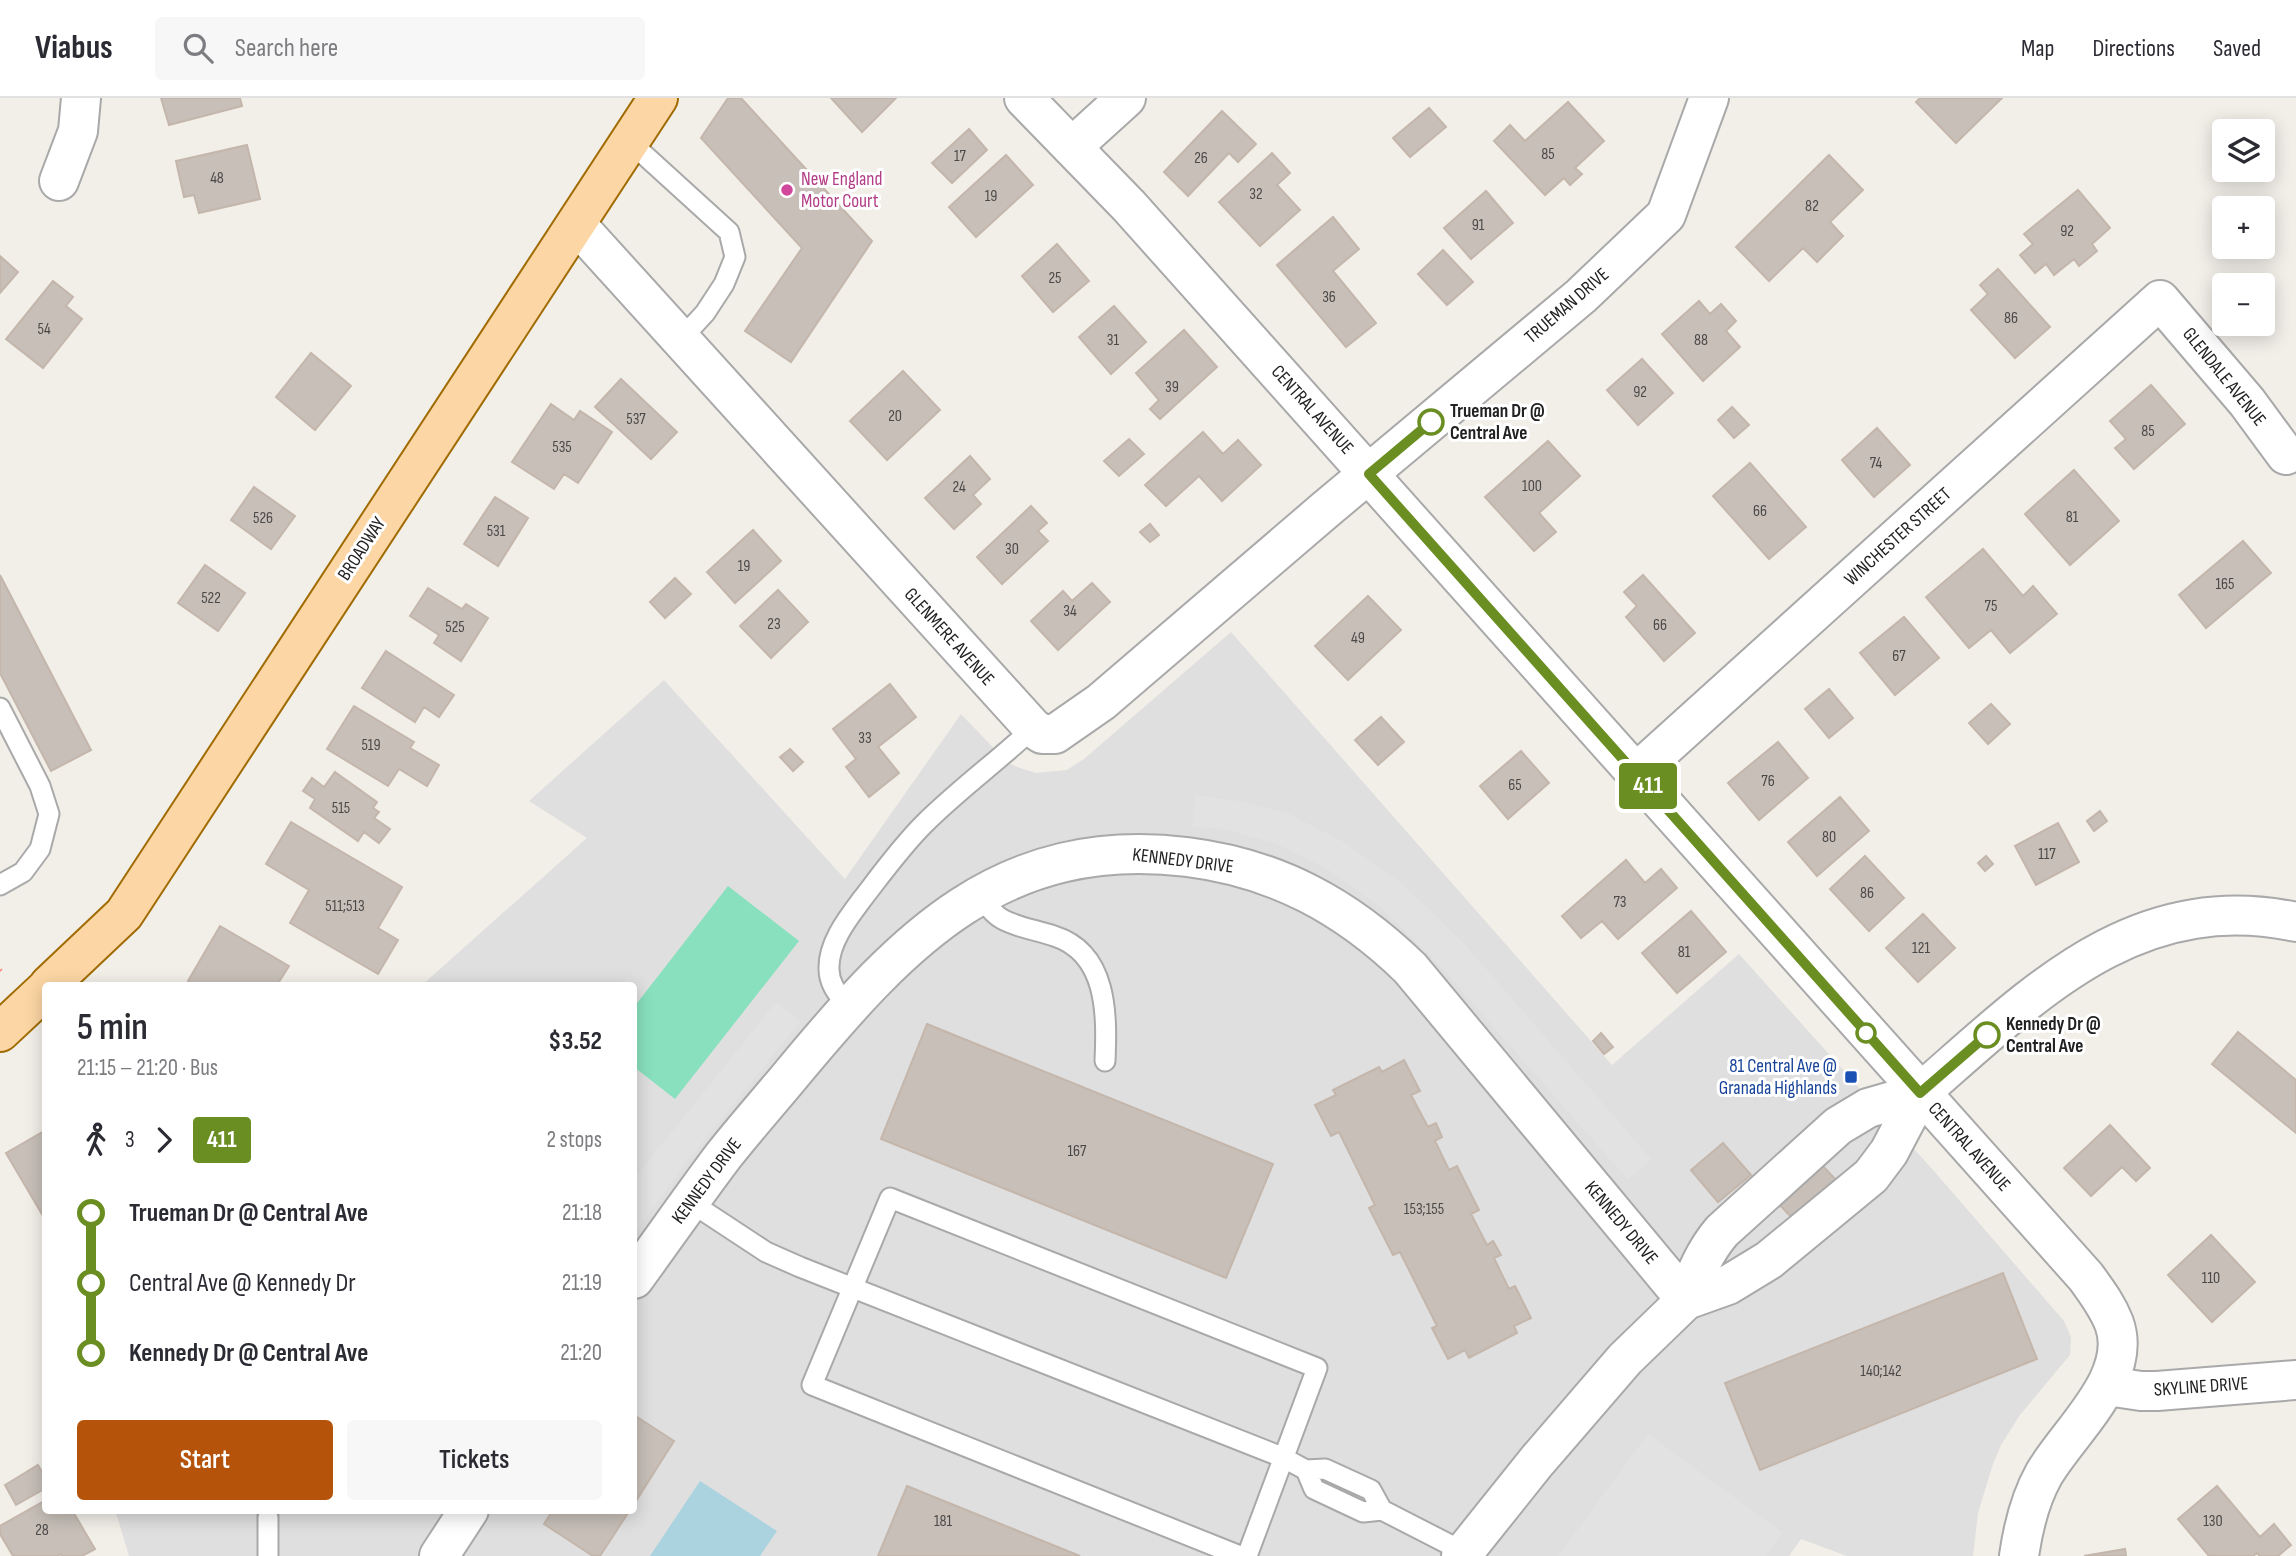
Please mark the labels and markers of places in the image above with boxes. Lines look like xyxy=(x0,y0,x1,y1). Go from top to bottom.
place label: New England Motor Court xyxy=(801,168,882,213)
marker: New England Motor Court xyxy=(779,182,795,198)
place label: Trueman Dr @ Central Ave xyxy=(1450,400,1545,445)
marker: Trueman Dr @ Central Ave xyxy=(1418,409,1444,435)
place label: Kennedy Dr @ Central Ave xyxy=(2006,1013,2101,1058)
marker: Kennedy Dr @ Central Ave xyxy=(1974,1022,2000,1048)
unlabelled marker xyxy=(1856,1023,1876,1043)
place label: 81 Central Ave @ Granada Highlands xyxy=(1719,1055,1837,1100)
marker: 81 Central Ave @ Granada Highlands xyxy=(1843,1069,1859,1085)

